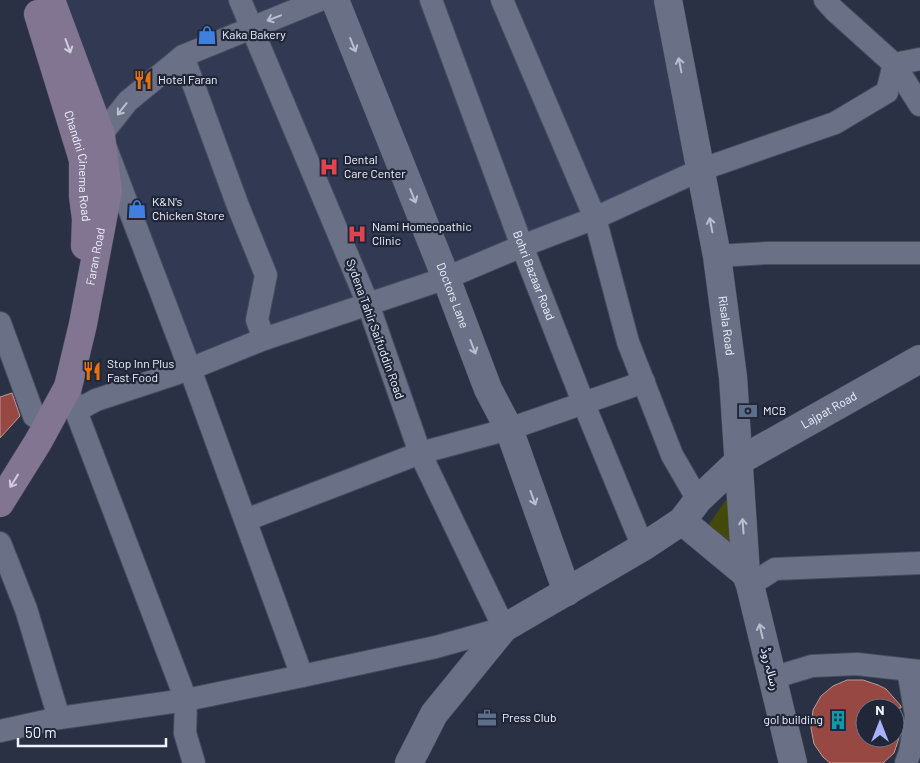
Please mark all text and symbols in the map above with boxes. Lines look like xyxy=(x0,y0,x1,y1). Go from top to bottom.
one-way arrow xyxy=(267,14,282,23)
shop icon: Kaka Bakery xyxy=(196,24,218,46)
place label: Kaka Bakery xyxy=(222,27,286,41)
one-way arrow xyxy=(349,37,358,52)
one-way arrow xyxy=(64,38,73,53)
one-way arrow xyxy=(675,58,685,74)
restaurant icon: Hotel Faran xyxy=(132,69,154,91)
place label: Hotel Faran xyxy=(158,72,218,86)
one-way arrow xyxy=(116,102,127,115)
street label: Chandni Cinema Road xyxy=(62,109,94,222)
place label: Dental Care Center xyxy=(344,152,406,180)
hospital icon: Dental Care Center xyxy=(318,156,340,178)
one-way arrow xyxy=(409,188,419,203)
place label: K&N's Chicken Store xyxy=(152,194,225,222)
shop icon: K&N's Chicken Store xyxy=(126,198,148,220)
one-way arrow xyxy=(706,217,715,233)
place label: Nami Homeopathic Clinic xyxy=(372,219,472,247)
hospital icon: Nami Homeopathic Clinic xyxy=(346,223,368,245)
street label: Faran Road xyxy=(82,226,107,286)
street label: Bohri Bazaar Road xyxy=(511,228,558,322)
street label: Sydena Tahir Saifuddin Road xyxy=(344,257,408,401)
street label: Doctors Lane xyxy=(435,260,472,330)
street label: Risala Road xyxy=(716,295,738,356)
one-way arrow xyxy=(469,340,478,355)
place label: Stop Inn Plus Fast Food xyxy=(107,356,175,384)
restaurant icon: Stop Inn Plus Fast Food xyxy=(81,360,103,382)
street label: Lajpat Road xyxy=(798,388,859,431)
bank icon: MCB xyxy=(737,400,759,422)
place label: MCB xyxy=(763,403,786,417)
one-way arrow xyxy=(9,473,19,487)
one-way arrow xyxy=(529,490,538,505)
one-way arrow xyxy=(738,518,747,534)
one-way arrow xyxy=(756,623,765,639)
street label: رسالہ روڈ xyxy=(758,646,783,692)
north arrow xyxy=(855,698,905,748)
text: N xyxy=(875,701,885,718)
office icon: Press Club xyxy=(476,707,498,729)
building icon: gol building xyxy=(827,709,849,731)
place label: Press Club xyxy=(502,710,557,724)
place label: gol building xyxy=(764,712,823,726)
scale bar xyxy=(18,716,165,748)
text: 50 m xyxy=(25,723,57,741)

